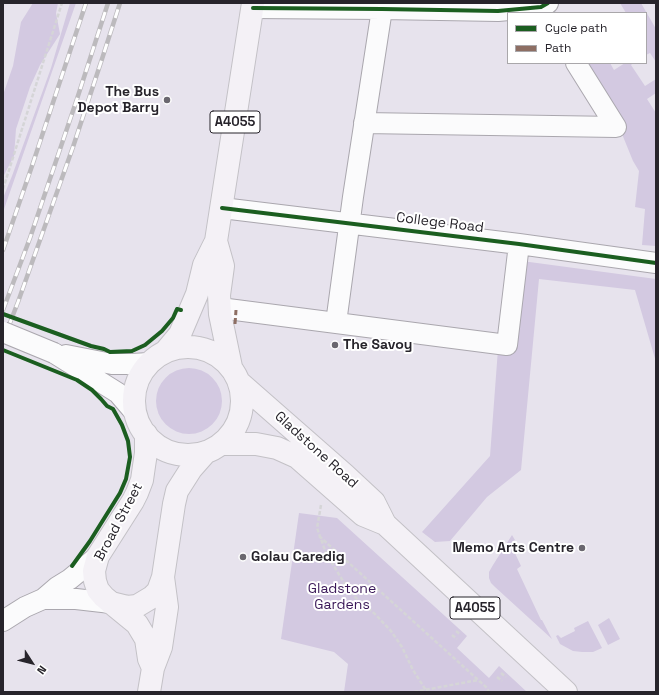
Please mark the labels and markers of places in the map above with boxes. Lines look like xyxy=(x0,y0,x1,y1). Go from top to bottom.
place label: The Bus Depot Barry xyxy=(77,84,159,116)
marker: The Bus Depot Barry xyxy=(162,95,172,105)
place label: The Savoy xyxy=(343,337,412,353)
marker: The Savoy xyxy=(330,340,340,350)
place label: Memo Arts Centre xyxy=(453,540,574,556)
marker: Memo Arts Centre xyxy=(577,543,587,553)
place label: Golau Caredig xyxy=(251,549,345,565)
marker: Golau Caredig xyxy=(238,552,248,562)

